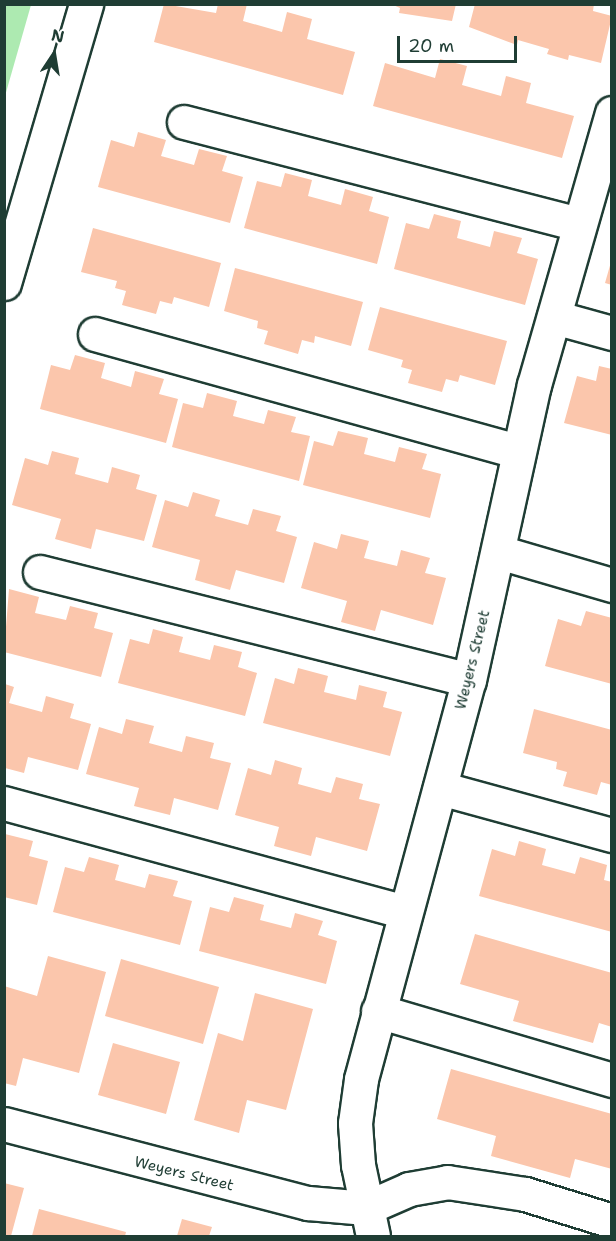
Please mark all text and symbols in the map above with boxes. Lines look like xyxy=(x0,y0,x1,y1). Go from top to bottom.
north arrow xyxy=(24,24,84,84)
text: N xyxy=(49,24,66,47)
scale bar xyxy=(400,24,520,62)
text: 20 m xyxy=(408,34,454,58)
street label: Weyers Street xyxy=(452,608,494,712)
street label: Weyers Street xyxy=(132,1153,236,1195)

